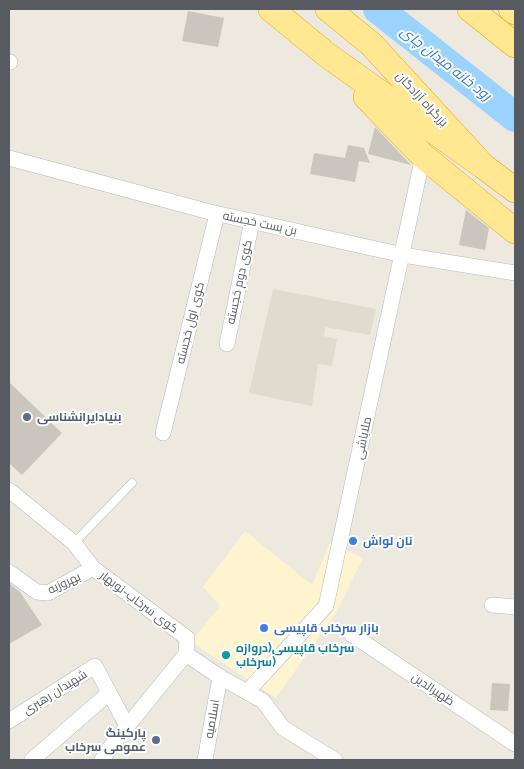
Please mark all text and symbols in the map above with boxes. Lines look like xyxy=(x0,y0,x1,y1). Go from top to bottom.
water label: رود خانه میدان چای xyxy=(396,23,495,106)
street label: بزرگراه آزادگان xyxy=(393,69,451,129)
street label: بن بست خجسته xyxy=(222,208,298,238)
street label: کوی دوم خجسته xyxy=(223,239,256,326)
street label: کوی اول خجسته xyxy=(173,281,207,365)
place label: بنیادایرانشناسی xyxy=(37,410,121,425)
marker: بنیادایرانشناسی xyxy=(21,411,33,423)
street label: ملاباشی xyxy=(352,415,374,461)
place label: نان لواش xyxy=(363,534,412,549)
marker: نان لواش xyxy=(347,535,359,547)
street label: کوی سرخاب-نوبهار xyxy=(96,567,181,636)
street label: بهروزیه xyxy=(45,569,83,597)
place label: بازار سرخاب قاپیسی xyxy=(274,621,379,637)
marker: بازار سرخاب قاپیسی xyxy=(258,622,270,634)
place label: سرخاب قاپیسی(دروازه سرخاب) xyxy=(236,641,354,670)
marker: سرخاب قاپیسی(دروازه سرخاب) xyxy=(220,649,232,661)
street label: شهیدان رهبری xyxy=(20,667,90,717)
street label: ظهیرالدین xyxy=(409,670,457,708)
street label: اسلامیه xyxy=(202,698,222,740)
place label: پارکینگ عمومی سرخاب xyxy=(65,726,147,755)
marker: پارکینگ عمومی سرخاب xyxy=(150,734,162,746)

